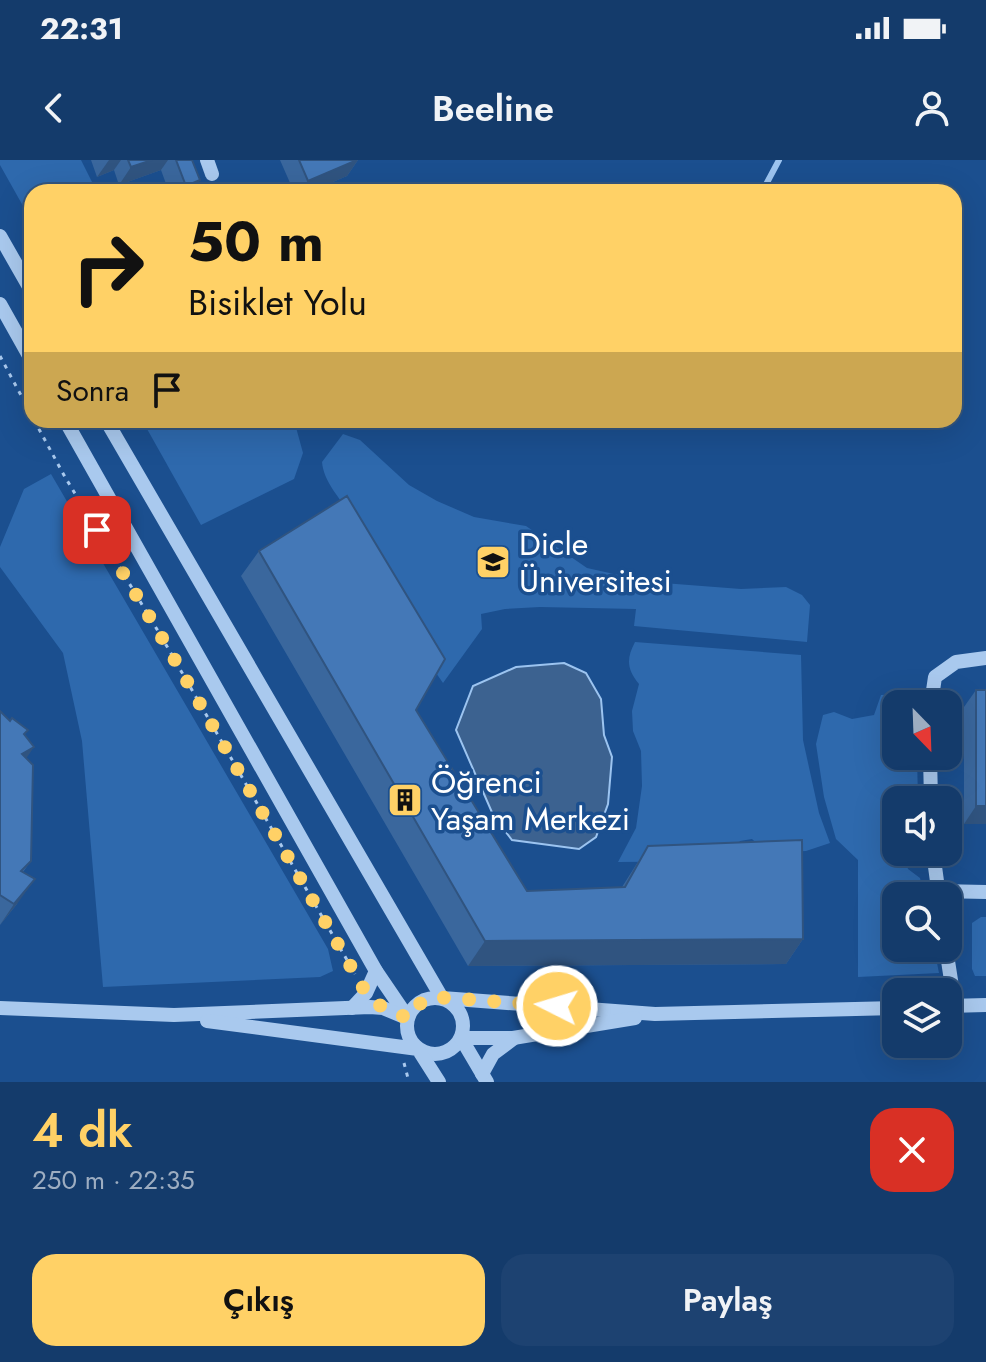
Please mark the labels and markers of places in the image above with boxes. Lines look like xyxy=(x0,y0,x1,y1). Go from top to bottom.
pin xyxy=(63,496,131,564)
place label: Dicle Üniversitesi xyxy=(519,521,672,604)
school or university icon: Dicle Üniversitesi xyxy=(474,543,512,581)
place label: Öğrenci Yaşam Merkezi xyxy=(431,759,630,842)
building icon: Öğrenci Yaşam Merkezi xyxy=(386,781,424,819)

